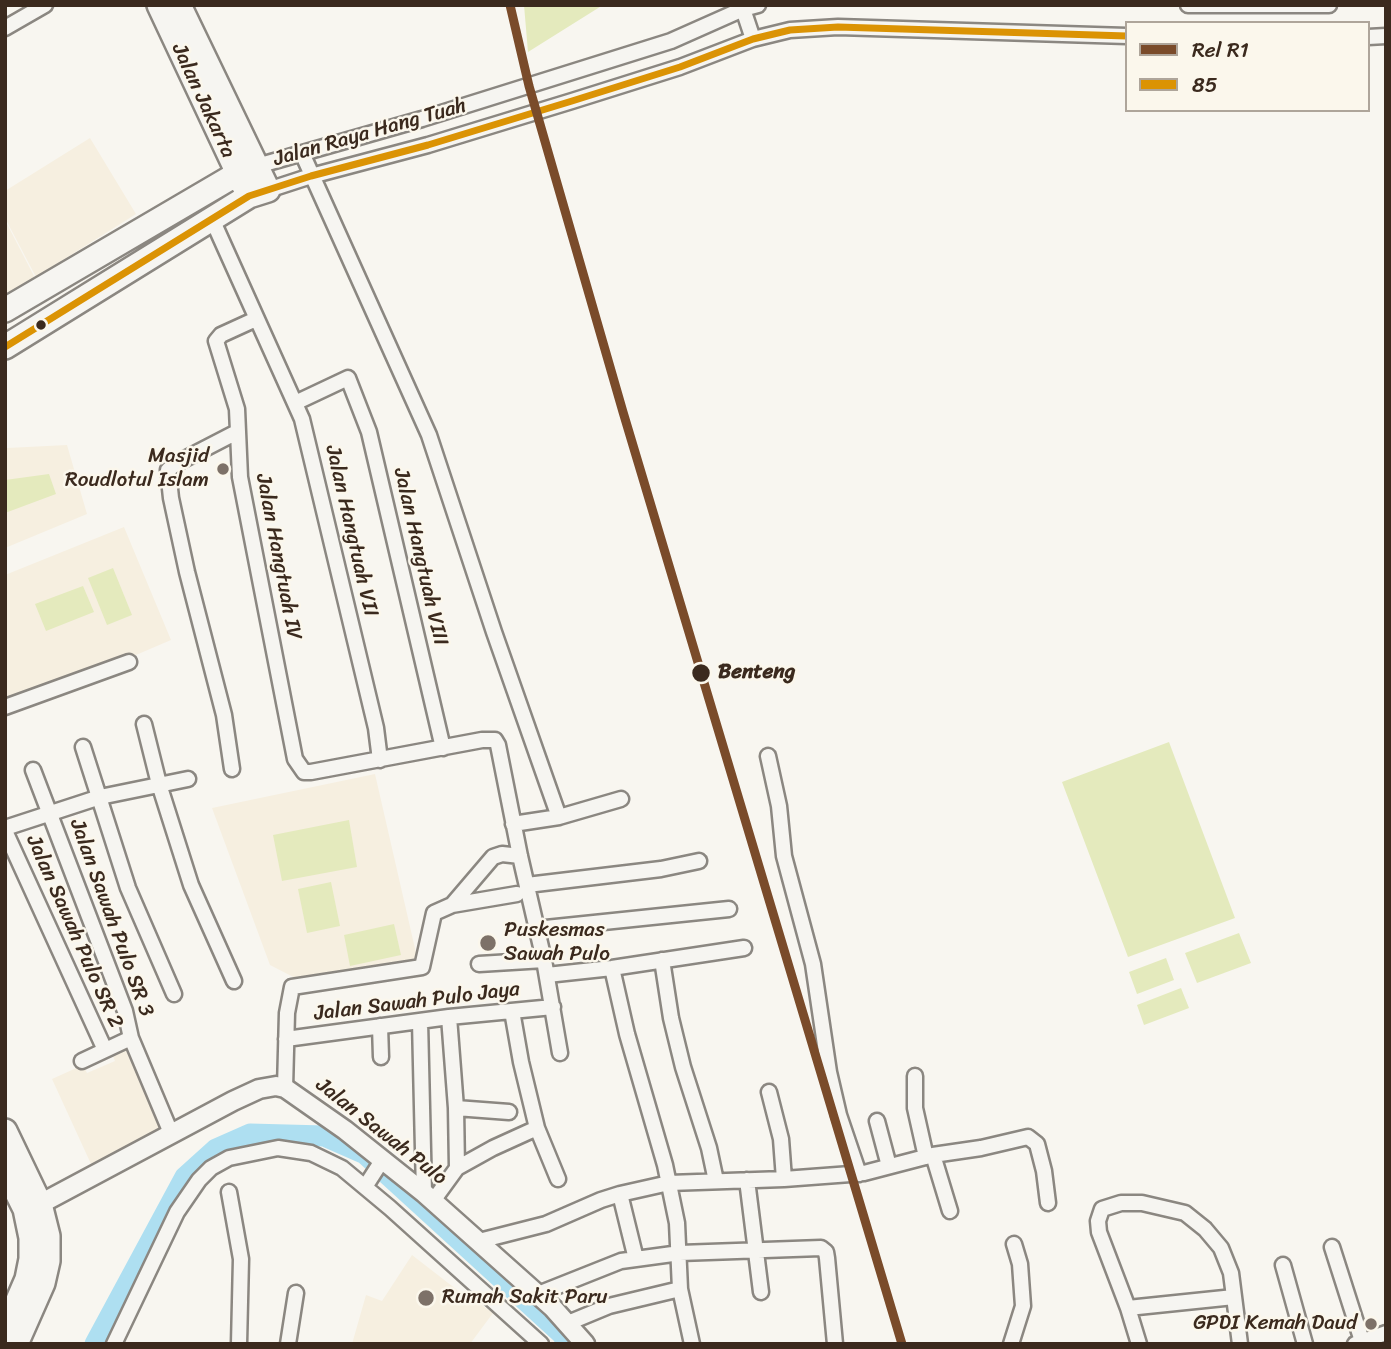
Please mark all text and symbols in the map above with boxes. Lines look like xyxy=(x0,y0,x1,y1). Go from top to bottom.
legend xyxy=(1125,21,1370,112)
text: Rel R1 xyxy=(1192,31,1249,69)
street label: Jalan Jakarta xyxy=(166,40,240,162)
text: 85 xyxy=(1192,66,1218,104)
street label: Jalan Raya Hang Tuah xyxy=(271,93,469,173)
unlabelled marker xyxy=(34,318,48,332)
street label: Jalan Hangtuah VII xyxy=(319,443,383,619)
place label: Masjid Roudlotul Islam xyxy=(65,444,209,494)
marker: Masjid Roudlotul Islam xyxy=(215,461,231,477)
street label: Jalan Hangtuah VIII xyxy=(387,466,453,648)
street label: Jalan Hangtuah IV xyxy=(250,472,306,642)
place label: Benteng xyxy=(718,660,795,686)
marker: Benteng xyxy=(690,662,712,684)
street label: Jalan Sawah Pulo SR 3 xyxy=(64,816,158,1020)
street label: Jalan Sawah Pulo SR 2 xyxy=(20,832,128,1032)
place label: Puskesmas Sawah Pulo xyxy=(504,918,610,968)
marker: Puskesmas Sawah Pulo xyxy=(478,933,498,953)
street label: Jalan Sawah Pulo Jaya xyxy=(313,977,521,1027)
street label: Jalan Sawah Pulo xyxy=(310,1073,452,1191)
place label: Rumah Sakit Paru xyxy=(442,1285,608,1311)
marker: Rumah Sakit Paru xyxy=(416,1288,436,1308)
place label: GPDI Kemah Daud xyxy=(1193,1311,1357,1337)
marker: GPDI Kemah Daud xyxy=(1363,1316,1379,1332)

